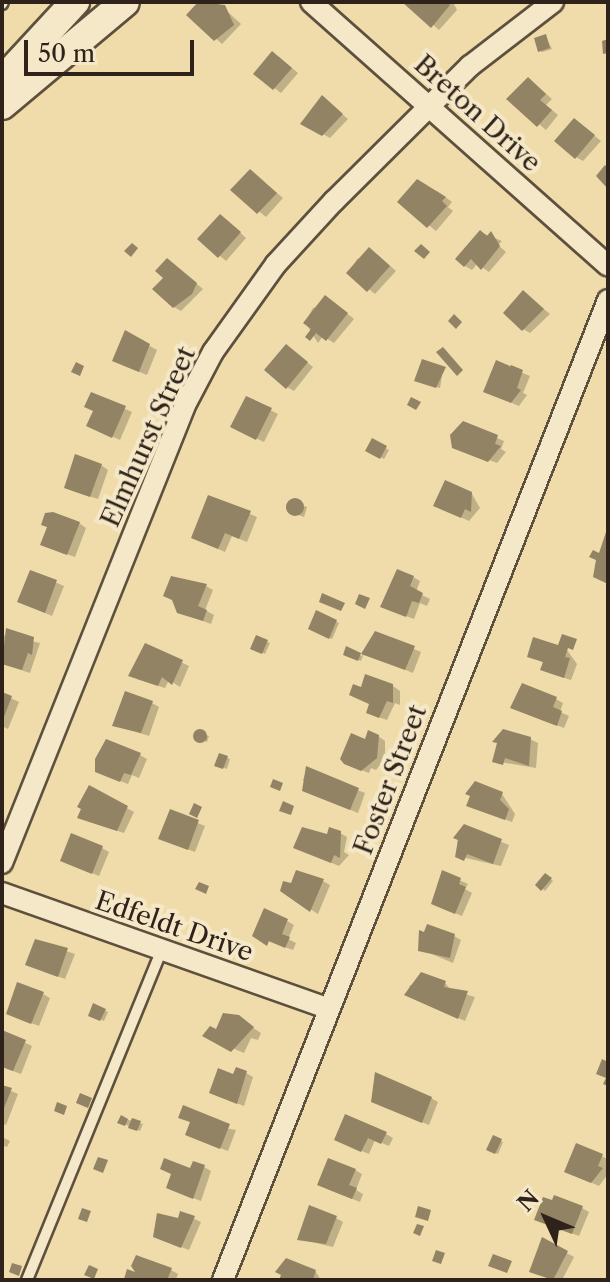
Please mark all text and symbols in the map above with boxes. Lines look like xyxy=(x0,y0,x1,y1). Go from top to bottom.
scale bar xyxy=(28,24,198,74)
text: 50 m xyxy=(38,39,95,68)
street label: Breton Drive xyxy=(407,49,547,179)
street label: Elmhurst Street xyxy=(95,342,203,532)
street label: Foster Street xyxy=(348,701,434,859)
street label: Edfeldt Drive xyxy=(91,885,257,969)
north arrow xyxy=(506,1178,586,1258)
text: N xyxy=(512,1185,545,1217)

